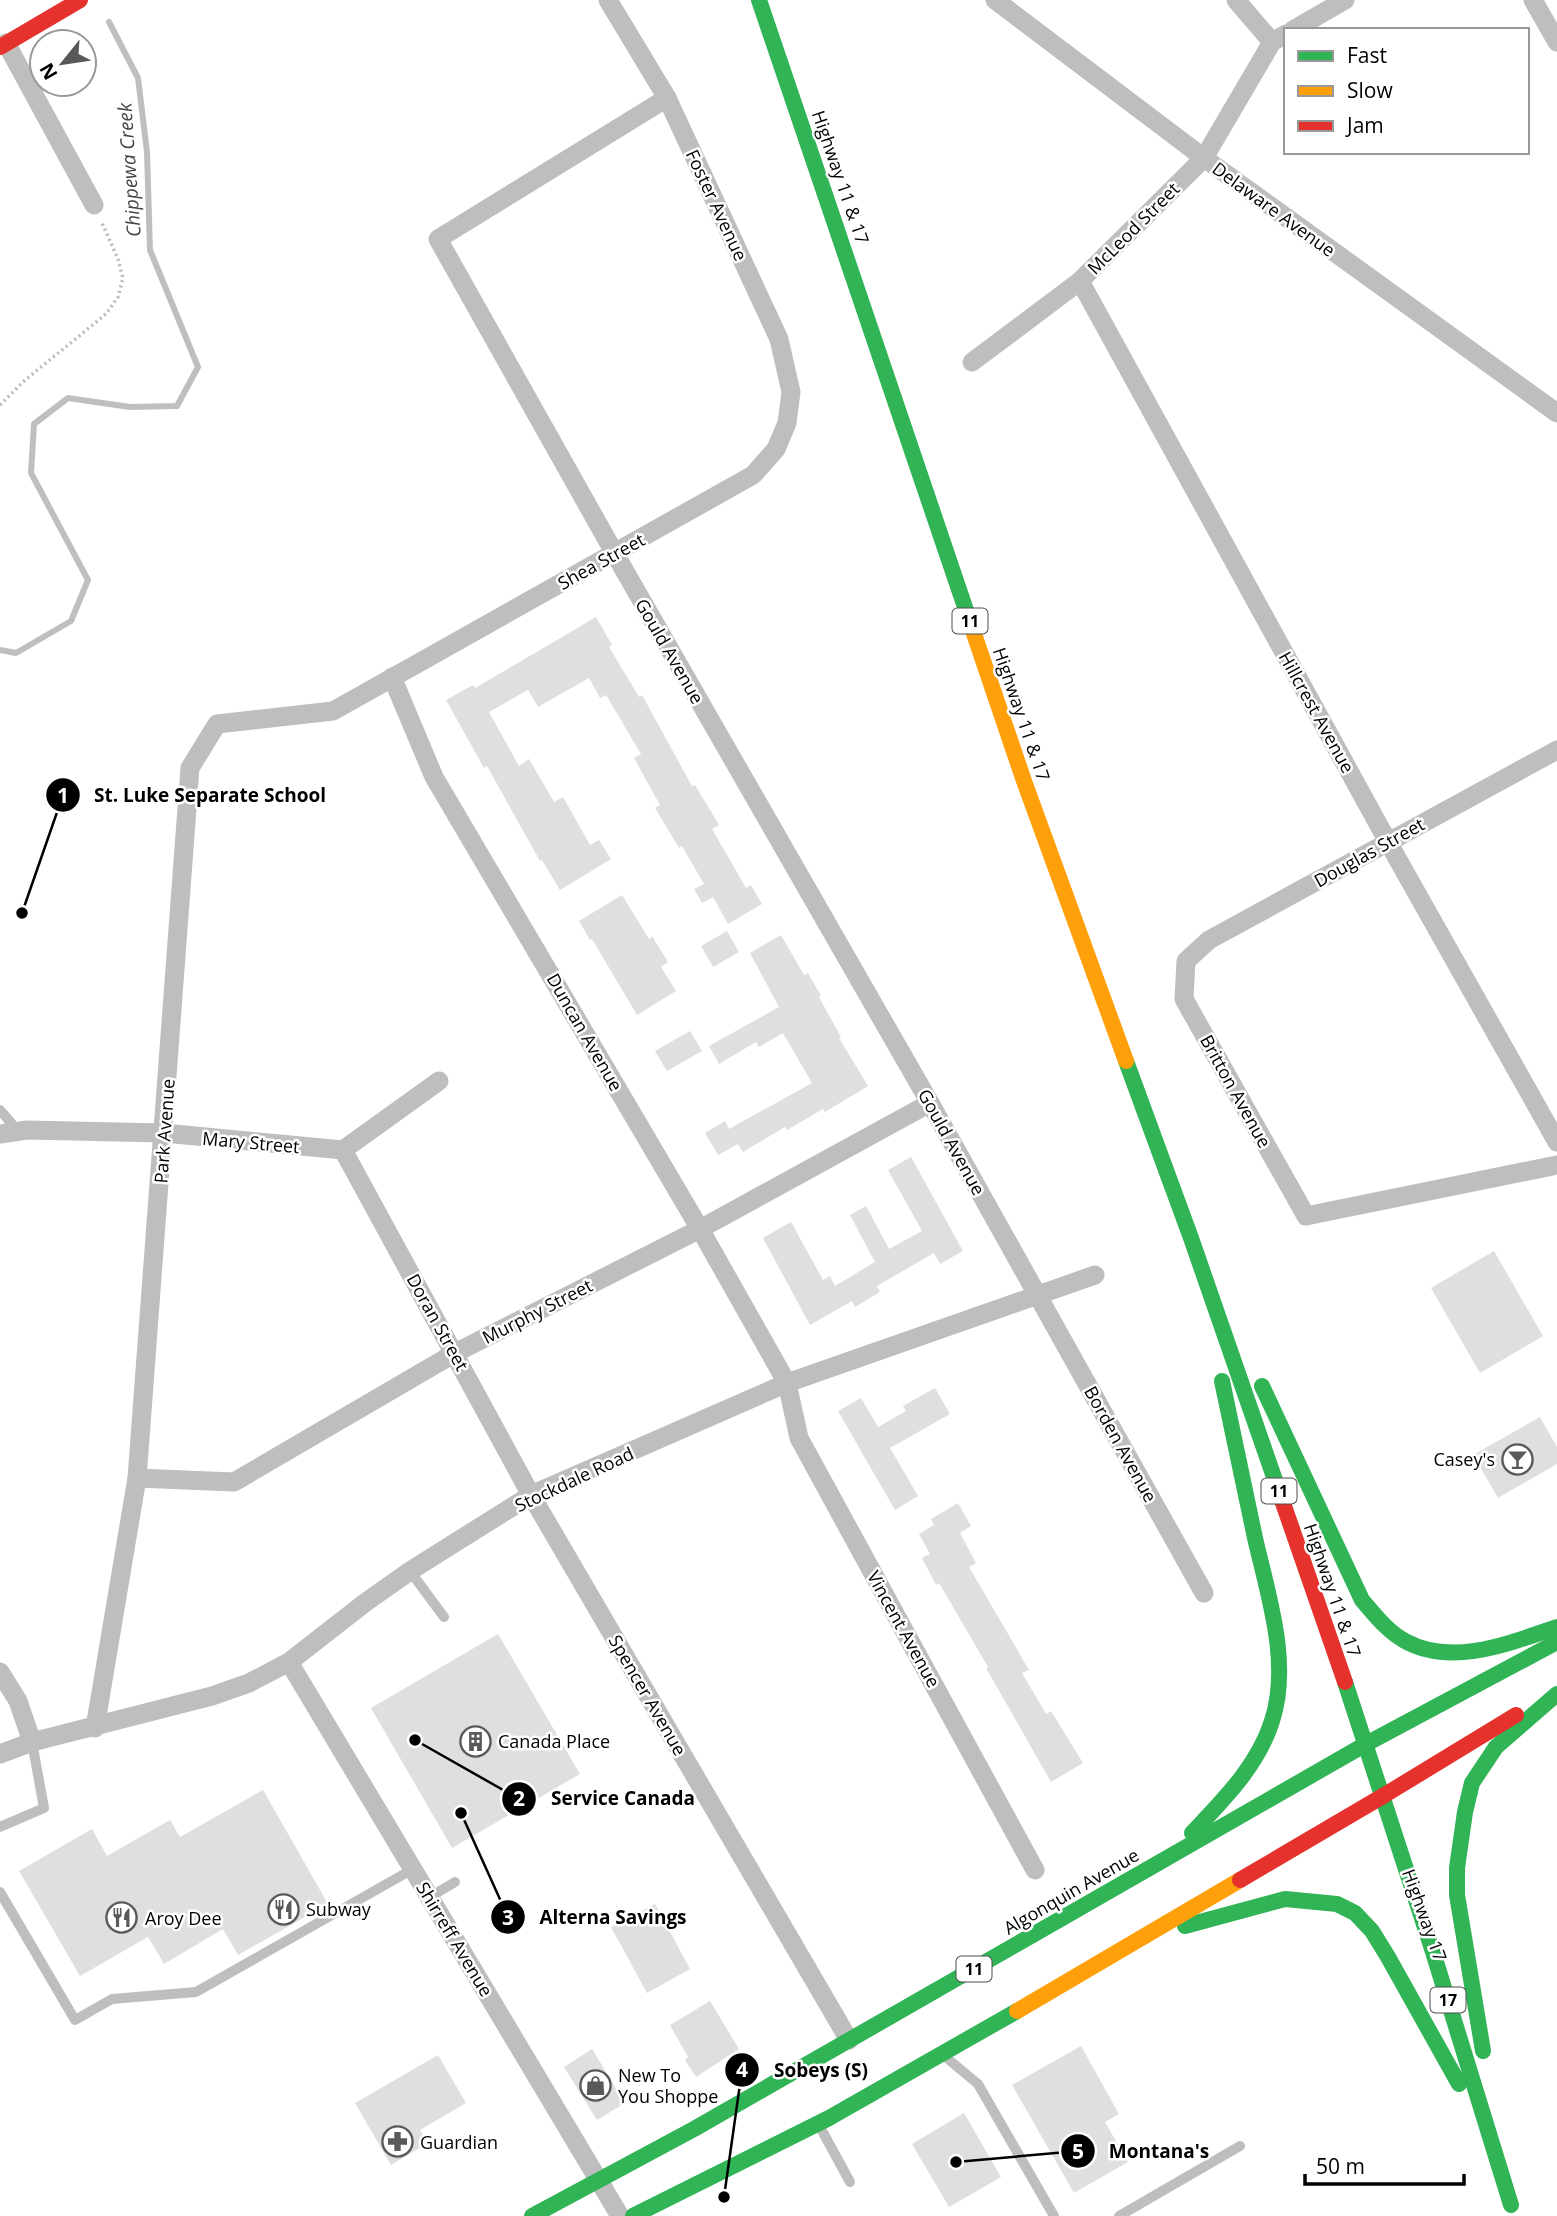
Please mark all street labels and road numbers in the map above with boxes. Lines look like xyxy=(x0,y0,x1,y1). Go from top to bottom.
street label: Highway 11 & 17 xyxy=(807,107,875,247)
street label: Foster Avenue xyxy=(681,146,753,264)
street label: Delaware Avenue xyxy=(1208,156,1340,262)
street label: McLeod Street xyxy=(1082,177,1184,279)
street label: Shea Street xyxy=(553,527,649,595)
street label: Gould Avenue xyxy=(630,594,710,708)
road number: 11 xyxy=(953,608,988,634)
street label: Highway 11 & 17 xyxy=(988,644,1056,784)
street label: Hillcrest Avenue xyxy=(1274,647,1360,777)
street label: Douglas Street xyxy=(1309,812,1429,892)
street label: Duncan Avenue xyxy=(542,969,628,1095)
street label: Britton Avenue xyxy=(1195,1030,1277,1152)
street label: Park Avenue xyxy=(148,1078,180,1184)
street label: Gould Avenue xyxy=(913,1085,991,1199)
street label: Mary Street xyxy=(201,1126,301,1158)
street label: Doran Street xyxy=(402,1269,474,1375)
street label: Murphy Street xyxy=(478,1273,596,1349)
street label: Borden Avenue xyxy=(1079,1382,1163,1506)
street label: Stockdale Road xyxy=(511,1441,637,1517)
road number: 11 xyxy=(1262,1478,1296,1504)
street label: Highway 11 & 17 xyxy=(1299,1520,1367,1660)
street label: Vincent Avenue xyxy=(862,1566,946,1692)
street label: Spencer Avenue xyxy=(604,1630,692,1760)
street label: Algonquin Avenue xyxy=(999,1842,1143,1940)
street label: Highway 17 xyxy=(1397,1865,1453,1965)
street label: Shirreff Avenue xyxy=(411,1877,499,2001)
road number: 11 xyxy=(956,1956,992,1982)
road number: 17 xyxy=(1430,1988,1466,2012)

